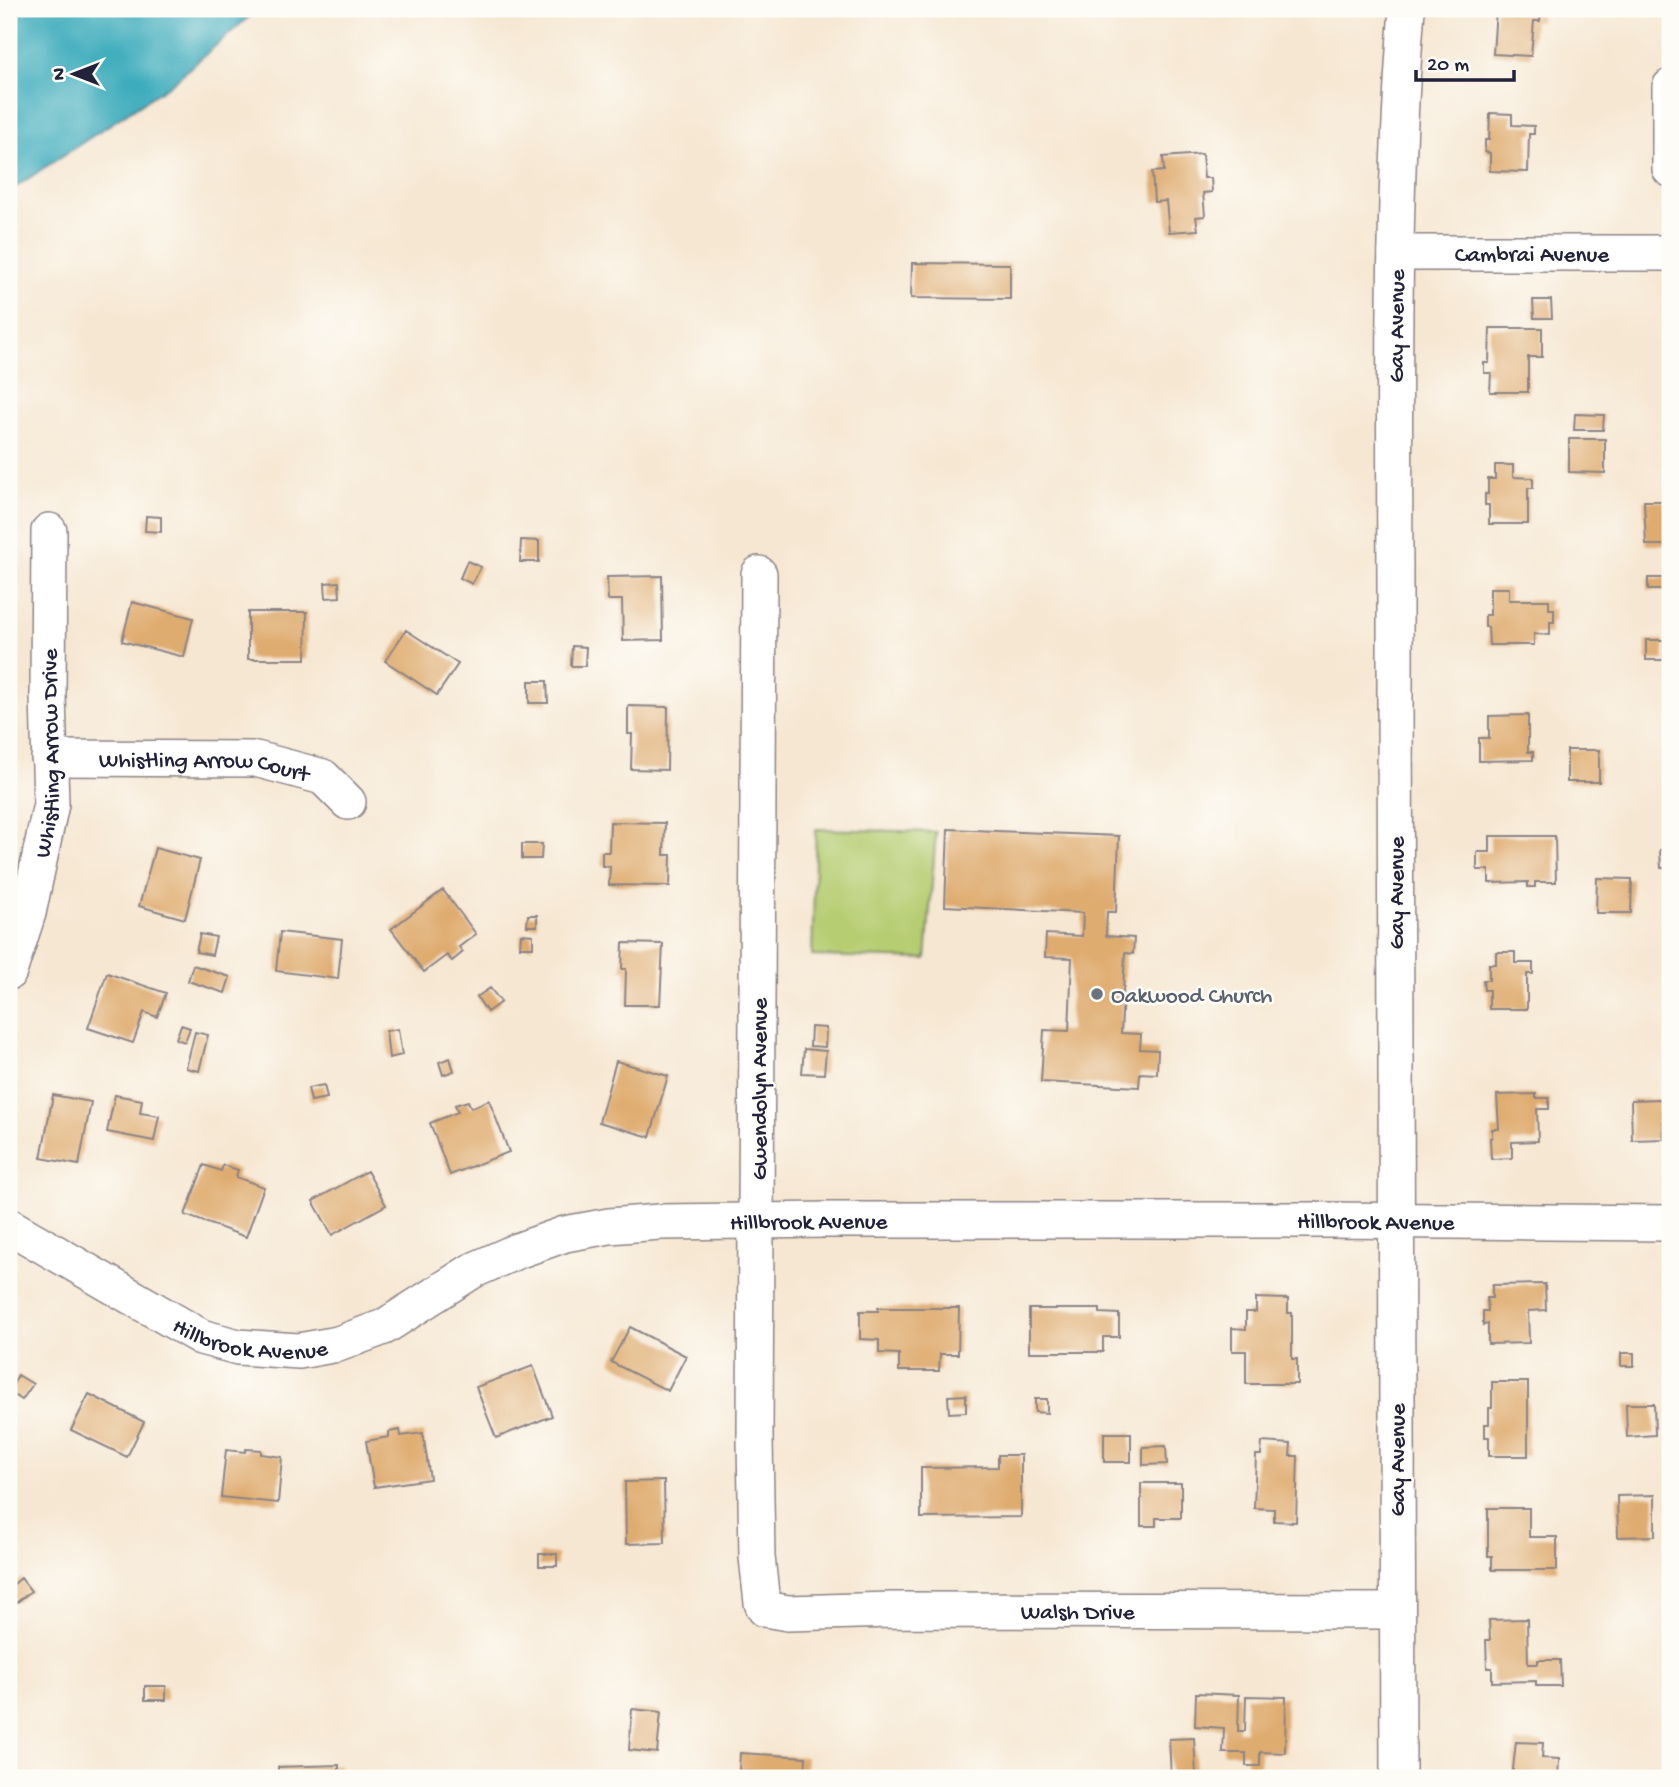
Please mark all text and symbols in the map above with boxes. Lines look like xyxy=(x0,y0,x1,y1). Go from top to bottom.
north arrow xyxy=(38,38,108,108)
scale bar xyxy=(1416,38,1514,82)
text: 20 m xyxy=(1427,54,1469,79)
text: N xyxy=(49,68,72,80)
street label: Cambrai Avenue xyxy=(1455,243,1610,270)
street label: Gay Avenue xyxy=(1384,268,1412,383)
street label: Whistling Arrow Drive xyxy=(30,647,68,861)
street label: Whistling Arrow Court xyxy=(99,748,313,790)
street label: Gay Avenue xyxy=(1385,835,1412,950)
place label: Oakwood Church xyxy=(1111,984,1272,1011)
marker: Oakwood Church xyxy=(1089,986,1105,1002)
street label: Gwendolyn Avenue xyxy=(748,997,775,1180)
street label: Hillbrook Avenue xyxy=(730,1210,889,1238)
street label: Hillbrook Avenue xyxy=(1297,1210,1456,1238)
street label: Hillbrook Avenue xyxy=(167,1314,331,1369)
street label: Gay Avenue xyxy=(1386,1402,1413,1517)
street label: Walsh Drive xyxy=(1021,1600,1136,1627)

